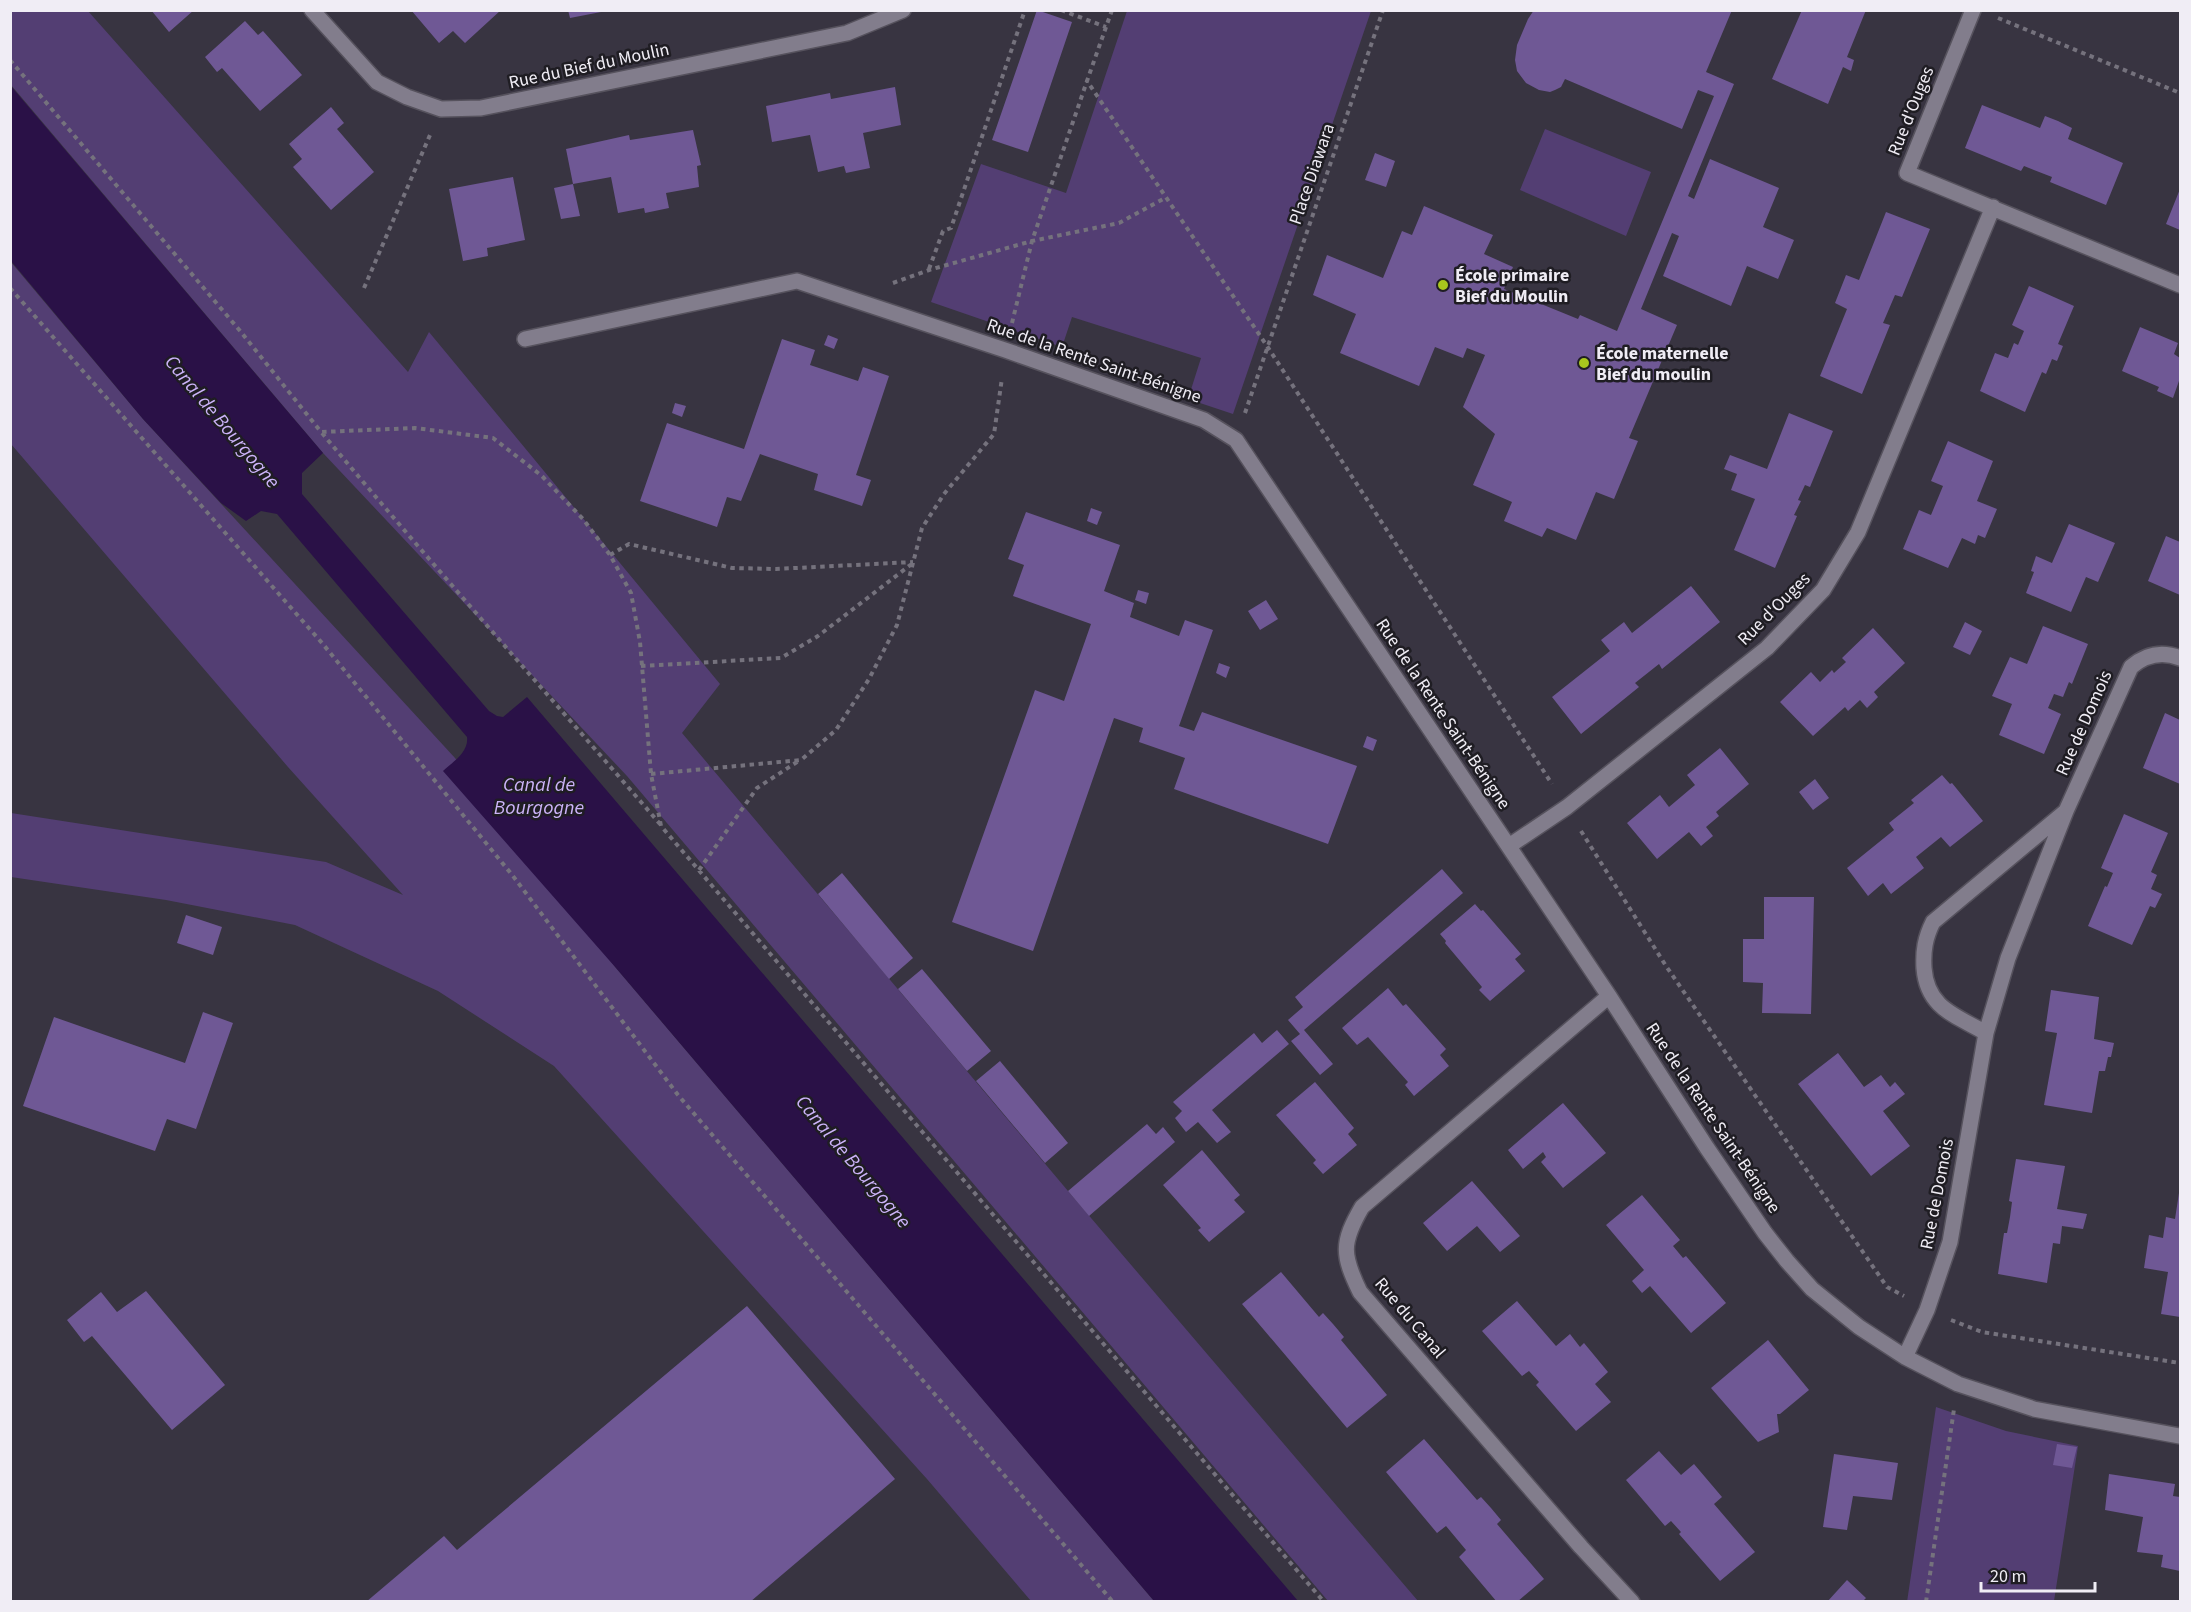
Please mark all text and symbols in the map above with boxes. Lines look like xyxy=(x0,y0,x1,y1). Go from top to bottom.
street label: Rue du Bief du Moulin xyxy=(506,37,672,95)
street label: Rue d'Ouges xyxy=(1882,63,1940,159)
street label: Place Diawara xyxy=(1283,120,1341,228)
place label: École primaire Bief du Moulin xyxy=(1455,263,1569,309)
marker: École primaire Bief du Moulin xyxy=(1436,278,1450,292)
street label: Rue de la Rente Saint-Bénigne xyxy=(983,312,1205,410)
place label: École maternelle Bief du moulin xyxy=(1596,341,1729,387)
water label: Canal de Bourgogne xyxy=(158,349,286,495)
marker: École maternelle Bief du moulin xyxy=(1577,356,1591,370)
street label: Rue d'Ouges xyxy=(1732,567,1816,651)
street label: Rue de la Rente Saint-Bénigne xyxy=(1370,614,1516,814)
street label: Rue de Domois xyxy=(2050,667,2118,779)
water label: Canal de Bourgogne xyxy=(494,771,584,822)
street label: Rue de la Rente Saint-Bénigne xyxy=(1640,1018,1786,1218)
water label: Canal de Bourgogne xyxy=(789,1089,917,1235)
street label: Rue de Domois xyxy=(1914,1136,1960,1252)
street label: Rue du Canal xyxy=(1369,1272,1451,1364)
scale bar xyxy=(1981,1555,2095,1593)
text: 20 m xyxy=(1990,1564,2026,1589)

